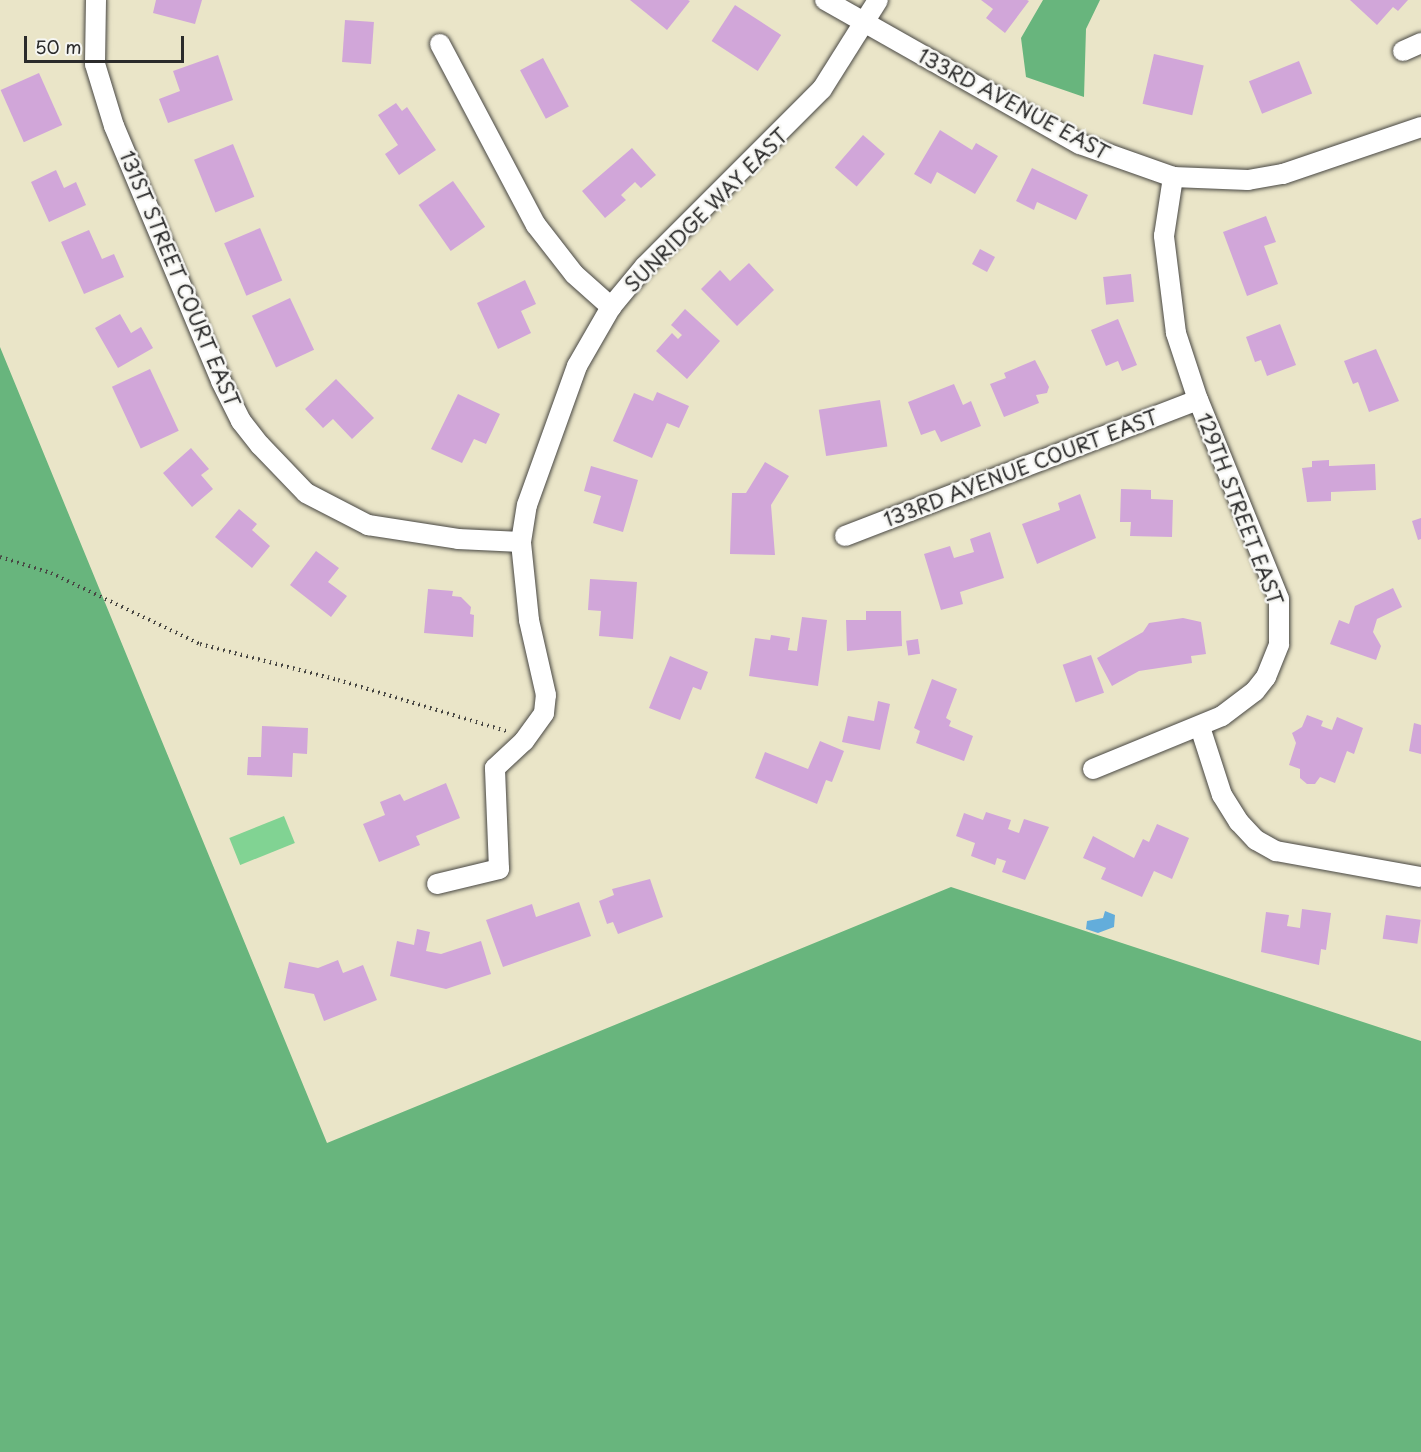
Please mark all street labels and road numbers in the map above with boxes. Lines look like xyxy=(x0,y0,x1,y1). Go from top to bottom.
street label: 133RD AVENUE EAST xyxy=(914,43,1114,165)
street label: SUNRIDGE WAY EAST xyxy=(619,123,793,297)
street label: 131ST STREET COURT EAST xyxy=(114,145,246,413)
street label: 133RD AVENUE COURT EAST xyxy=(879,404,1163,532)
street label: 129TH STREET EAST xyxy=(1192,408,1288,610)

